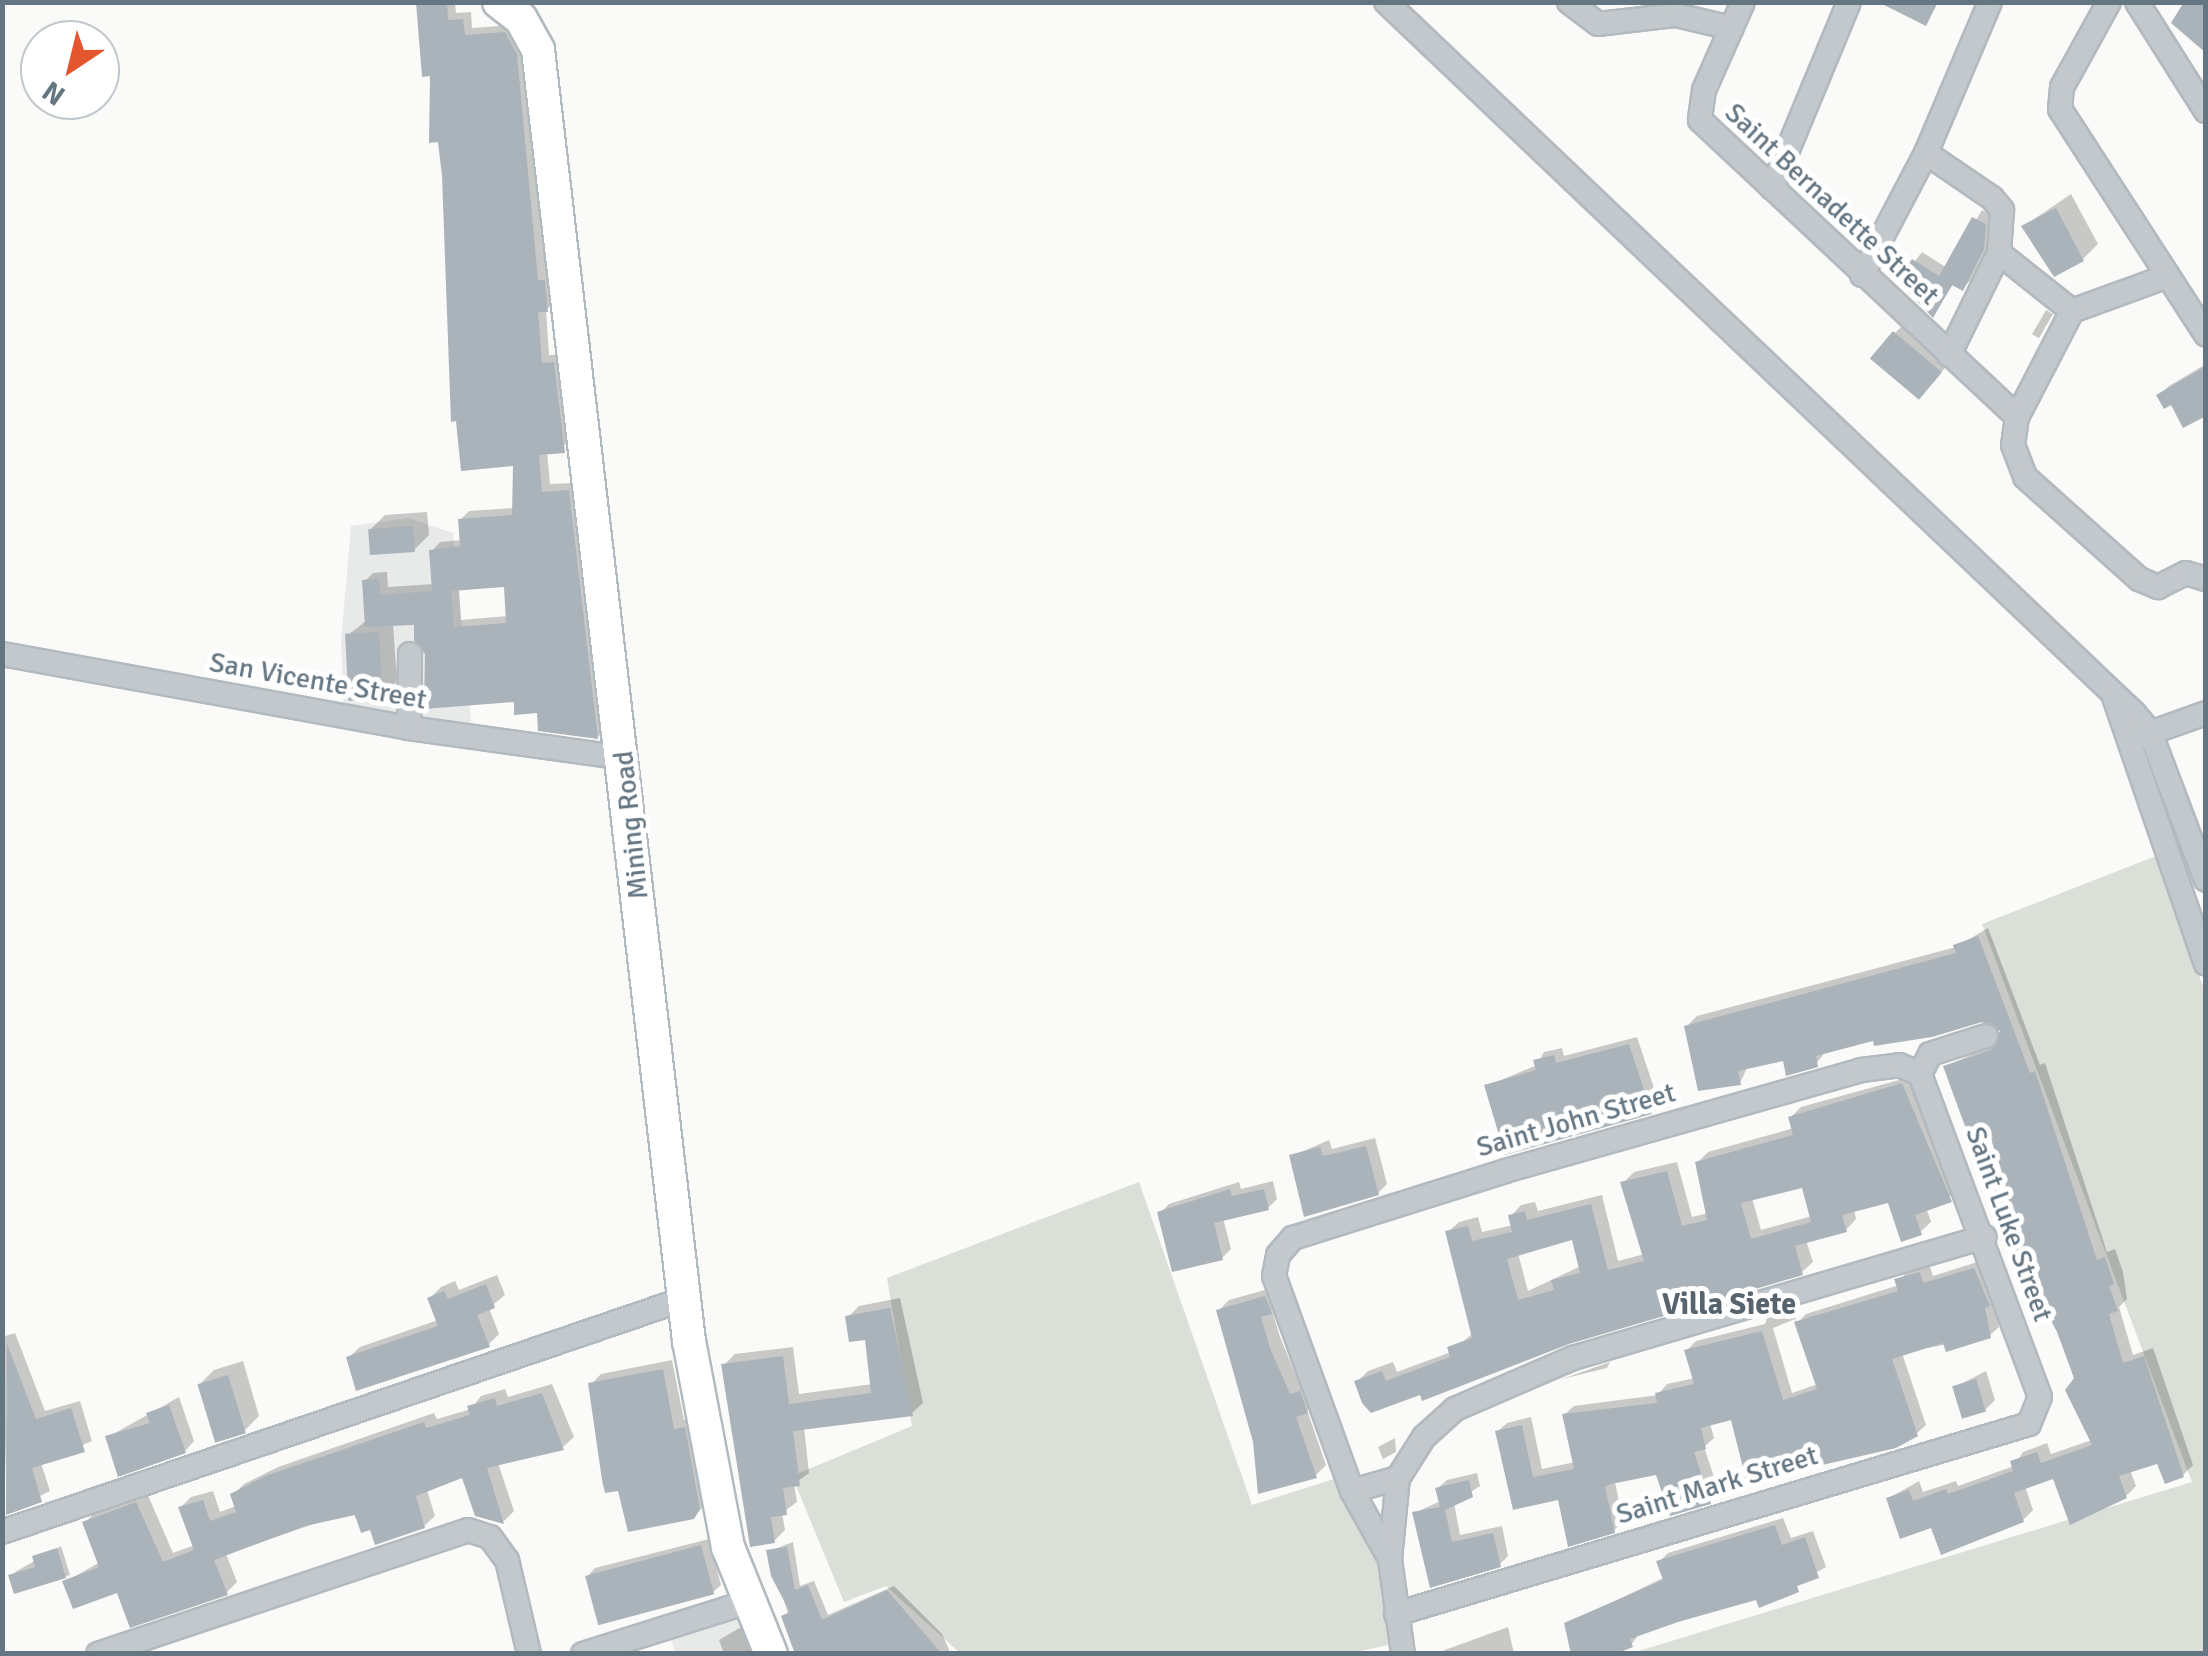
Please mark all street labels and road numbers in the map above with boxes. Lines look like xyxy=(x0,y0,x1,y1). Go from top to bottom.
street label: Saint Bernadette Street xyxy=(1718,96,1946,312)
street label: San Vicente Street xyxy=(207,645,429,717)
street label: Mining Road xyxy=(606,749,656,901)
street label: Saint John Street xyxy=(1473,1076,1679,1164)
street label: Saint Luke Street xyxy=(1958,1122,2060,1326)
street label: Saint Mark Street xyxy=(1612,1438,1822,1532)

